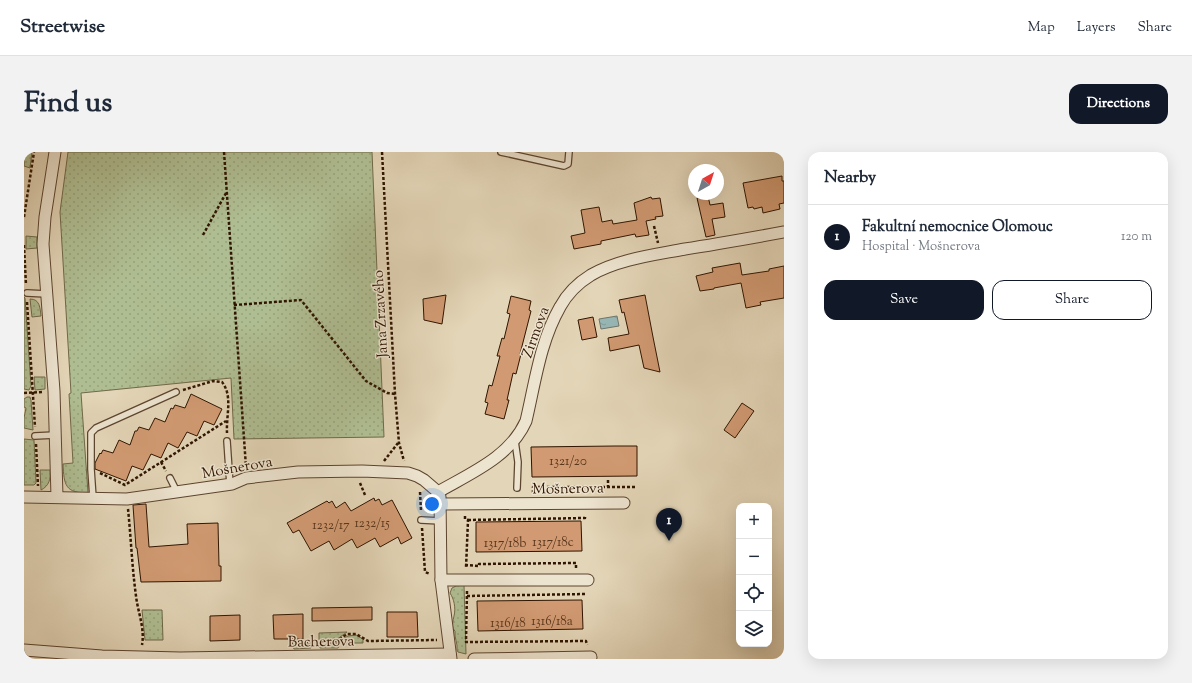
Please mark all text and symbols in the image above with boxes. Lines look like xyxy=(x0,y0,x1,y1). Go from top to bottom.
text: Streetwise xyxy=(20,14,105,41)
text: Map xyxy=(1028,18,1055,38)
text: Layers xyxy=(1077,18,1115,38)
text: Share xyxy=(1137,18,1172,38)
text: Find us xyxy=(24,84,112,124)
button: Directions xyxy=(1069,84,1168,124)
north arrow xyxy=(688,164,724,200)
text: Nearby xyxy=(824,166,876,190)
text: Fakultní nemocnice Olomouc xyxy=(862,217,1053,238)
text: 1 xyxy=(835,228,839,246)
text: 120 m xyxy=(1121,228,1152,246)
text: Hospital · Mošnerova xyxy=(862,238,980,256)
street label: Jana Zrzavého xyxy=(369,269,394,359)
button: Save xyxy=(824,280,984,320)
button: Share xyxy=(992,280,1152,320)
street label: Zirmova xyxy=(517,304,555,361)
street label: Mošnerova xyxy=(200,452,274,485)
house number: 1321/20 xyxy=(549,453,587,471)
street label: Mošnerova xyxy=(532,478,604,501)
your location xyxy=(422,494,442,514)
map controls xyxy=(736,503,772,647)
button: + xyxy=(736,503,772,539)
pin: 1 xyxy=(656,508,682,541)
house number: 1232/15 xyxy=(354,515,390,533)
house number: 1232/17 xyxy=(312,517,350,535)
house number: 1317/18c xyxy=(532,534,574,552)
house number: 1317/18b xyxy=(484,535,526,553)
button: − xyxy=(736,539,772,575)
button: locate xyxy=(736,575,772,611)
button: layers xyxy=(736,611,772,647)
house number: 1316/18a xyxy=(531,613,573,631)
house number: 1316/18 xyxy=(490,615,526,633)
street label: Bacherova xyxy=(288,631,355,654)

